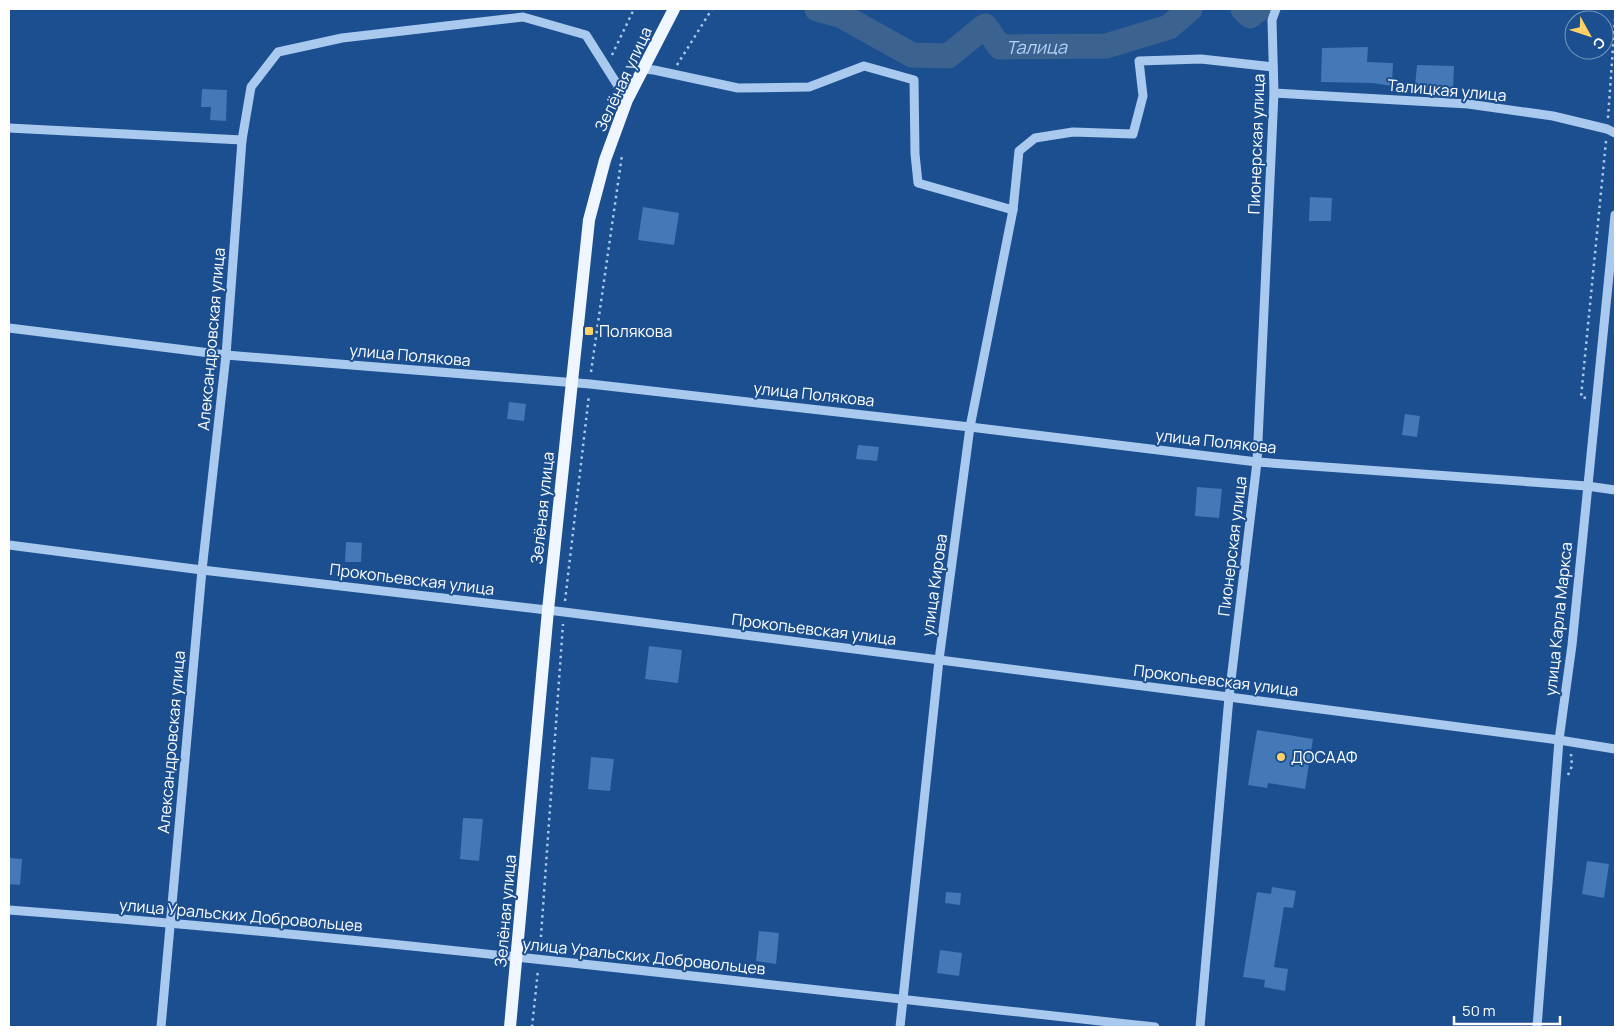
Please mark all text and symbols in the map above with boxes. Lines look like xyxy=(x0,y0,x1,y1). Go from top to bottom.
north arrow xyxy=(1564,10,1614,60)
street label: Зелёная улица xyxy=(589,23,657,135)
water label: Талица xyxy=(1006,34,1068,59)
text: С xyxy=(1589,34,1610,54)
street label: Пионерская улица xyxy=(1243,73,1269,215)
street label: Талицкая улица xyxy=(1386,74,1508,106)
street label: Александровская улица xyxy=(192,247,230,431)
place label: Полякова xyxy=(599,320,672,342)
marker: Полякова xyxy=(583,325,595,337)
street label: улица Полякова xyxy=(348,339,472,371)
street label: улица Полякова xyxy=(752,377,876,411)
street label: улица Полякова xyxy=(1154,424,1278,458)
street label: Зелёная улица xyxy=(525,451,559,565)
street label: Пионерская улица xyxy=(1212,475,1252,617)
street label: улица Кирова xyxy=(916,532,952,638)
street label: улица Карла Маркса xyxy=(1539,541,1577,697)
street label: Прокопьевская улица xyxy=(328,558,496,600)
street label: Прокопьевская улица xyxy=(730,608,898,650)
street label: Александровская улица xyxy=(152,650,190,834)
street label: Прокопьевская улица xyxy=(1132,659,1300,701)
place label: ДОСААФ xyxy=(1291,746,1357,768)
marker: ДОСААФ xyxy=(1275,751,1287,763)
street label: Зелёная улица xyxy=(489,854,521,968)
street label: улица Уральских Добровольцев xyxy=(118,893,364,937)
street label: улица Уральских Добровольцев xyxy=(521,932,767,980)
scale bar xyxy=(1454,994,1560,1026)
text: 50 m xyxy=(1462,1000,1496,1021)

